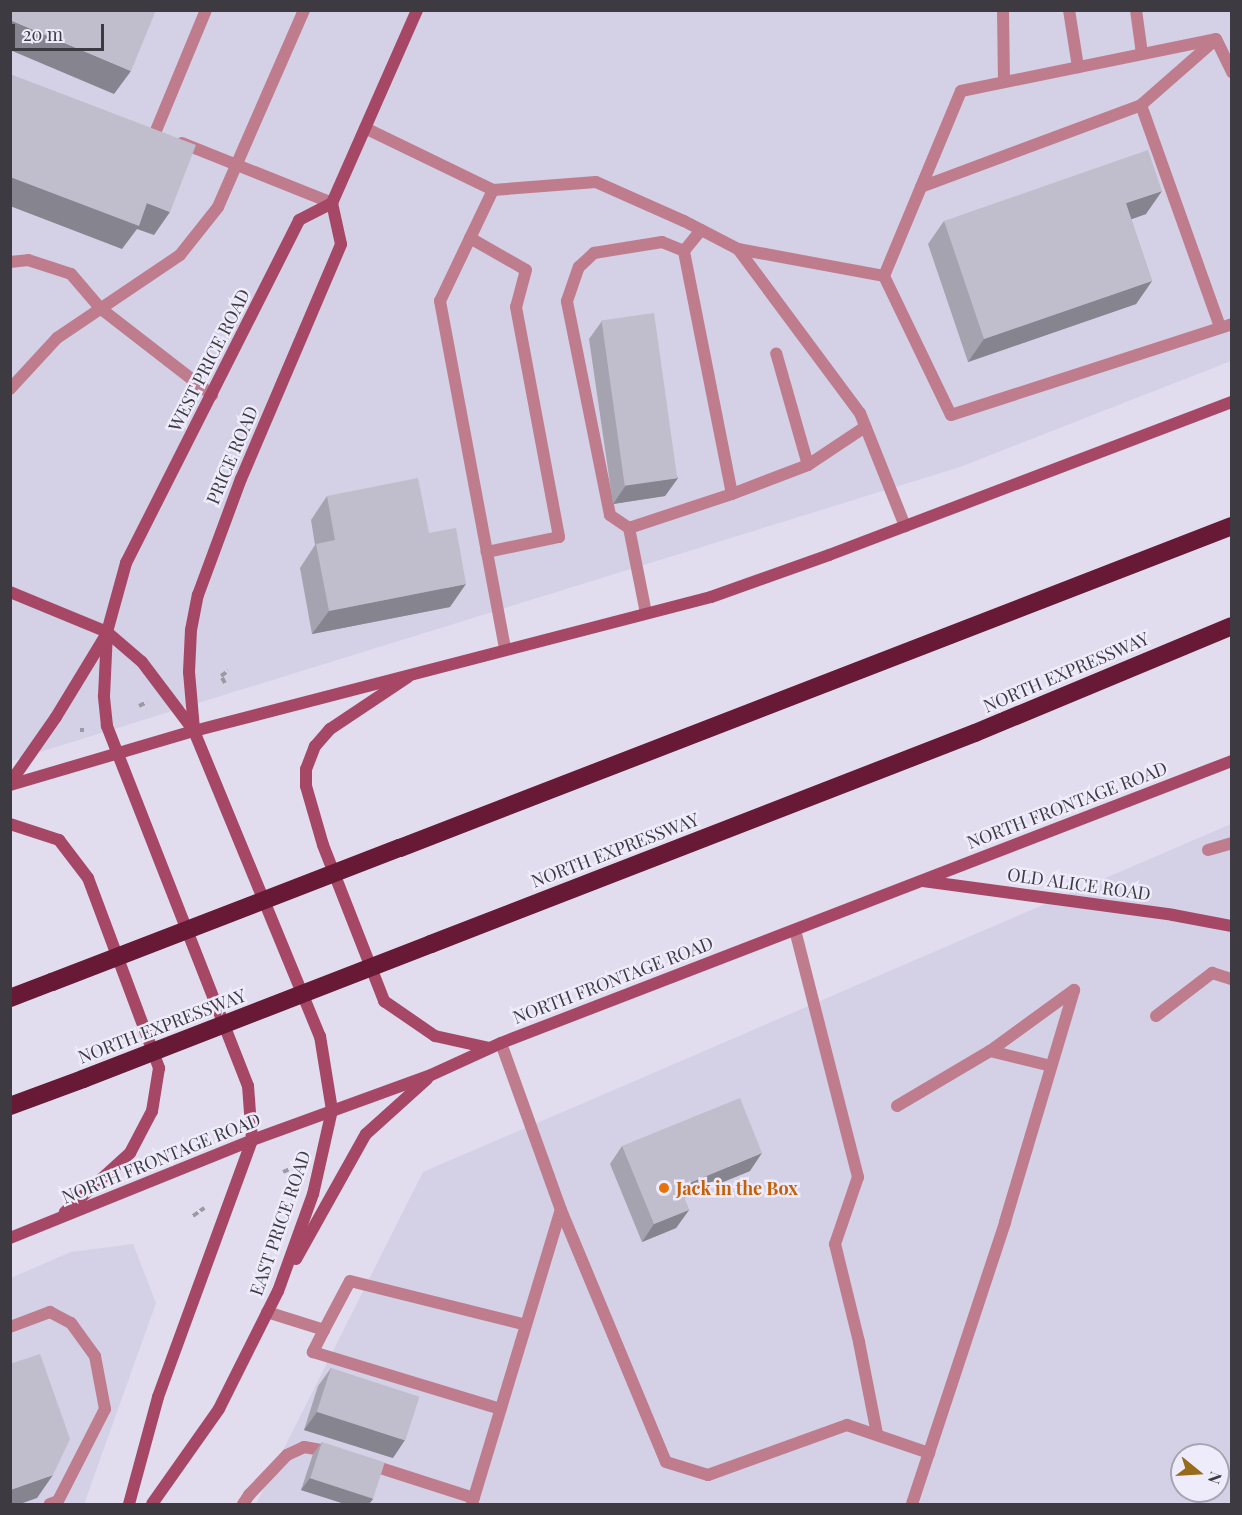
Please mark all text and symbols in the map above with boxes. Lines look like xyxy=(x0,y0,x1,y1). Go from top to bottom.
scale bar xyxy=(15,12,106,50)
text: 20 m xyxy=(23,22,63,46)
street label: WEST PRICE ROAD xyxy=(164,285,254,435)
street label: PRICE ROAD xyxy=(202,403,262,507)
street label: NORTH EXPRESSWAY xyxy=(980,627,1152,717)
street label: NORTH FRONTAGE ROAD xyxy=(964,757,1170,853)
street label: NORTH EXPRESSWAY xyxy=(528,808,702,892)
street label: OLD ALICE ROAD xyxy=(1006,863,1152,905)
street label: NORTH FRONTAGE ROAD xyxy=(510,932,716,1028)
street label: NORTH EXPRESSWAY xyxy=(75,984,249,1068)
street label: NORTH FRONTAGE ROAD xyxy=(58,1108,264,1208)
street label: EAST PRICE ROAD xyxy=(245,1147,315,1299)
place label: Jack in the Box xyxy=(676,1177,798,1199)
marker: Jack in the Box xyxy=(657,1181,671,1195)
north arrow xyxy=(1170,1443,1230,1503)
text: N xyxy=(1204,1469,1227,1487)

